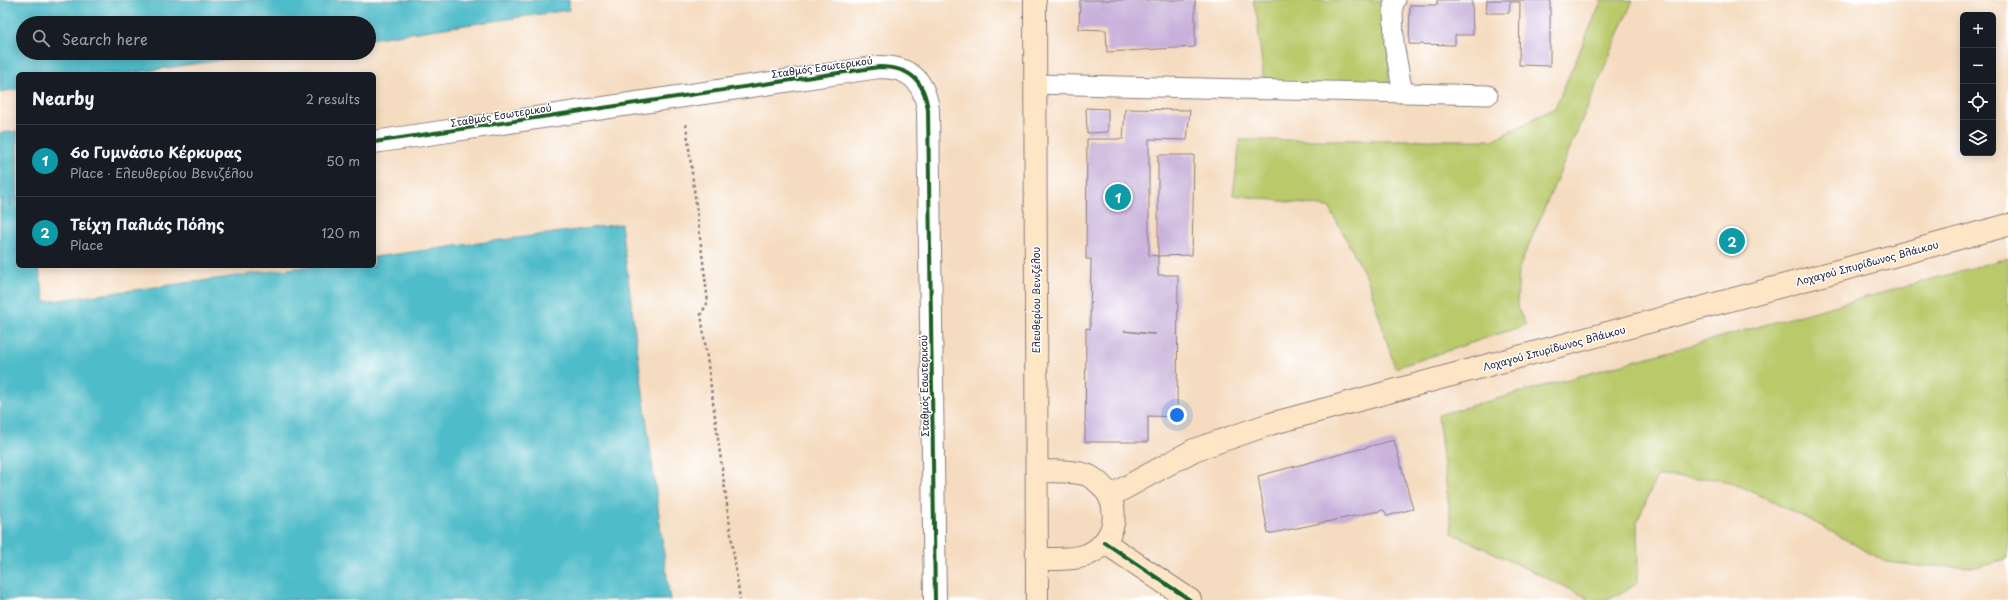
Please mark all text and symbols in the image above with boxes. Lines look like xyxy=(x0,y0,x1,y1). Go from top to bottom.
map controls xyxy=(1960,12,1996,156)
button: + xyxy=(1960,12,1996,48)
search box xyxy=(16,16,376,60)
icon: search xyxy=(30,27,52,49)
text: Search here xyxy=(62,27,148,50)
button: − xyxy=(1960,48,1996,84)
street label: Σταθμός Εσωτερικού xyxy=(770,52,874,81)
button: locate xyxy=(1960,84,1996,120)
text: Nearby xyxy=(32,85,94,111)
text: 2 results xyxy=(306,89,360,108)
street label: Σταθμός Εσωτερικού xyxy=(449,99,553,130)
button: layers xyxy=(1960,120,1996,156)
text: 6ο Γυμνάσιο Κέρκυρας xyxy=(70,140,242,163)
text: 1 xyxy=(42,151,48,170)
text: 50 m xyxy=(326,151,360,170)
text: Place · Ελευθερίου Βενιζέλου xyxy=(70,163,253,182)
pin: 1 xyxy=(1105,182,1131,212)
text: Τείχη Παλιάς Πόλης xyxy=(70,212,224,235)
text: 2 xyxy=(40,223,50,242)
text: 120 m xyxy=(321,223,360,242)
pin: 2 xyxy=(1719,226,1745,256)
text: Place xyxy=(70,235,103,254)
street label: Λοχαγού Σπυρίδωνος Βλάικου xyxy=(1794,236,1940,289)
street label: Ελευθερίου Βενιζέλου xyxy=(1028,247,1043,353)
street label: Λοχαγού Σπυρίδωνος Βλάικου xyxy=(1481,321,1627,374)
street label: Σταθμός Εσωτερικού xyxy=(915,335,932,437)
your location xyxy=(1167,405,1187,425)

